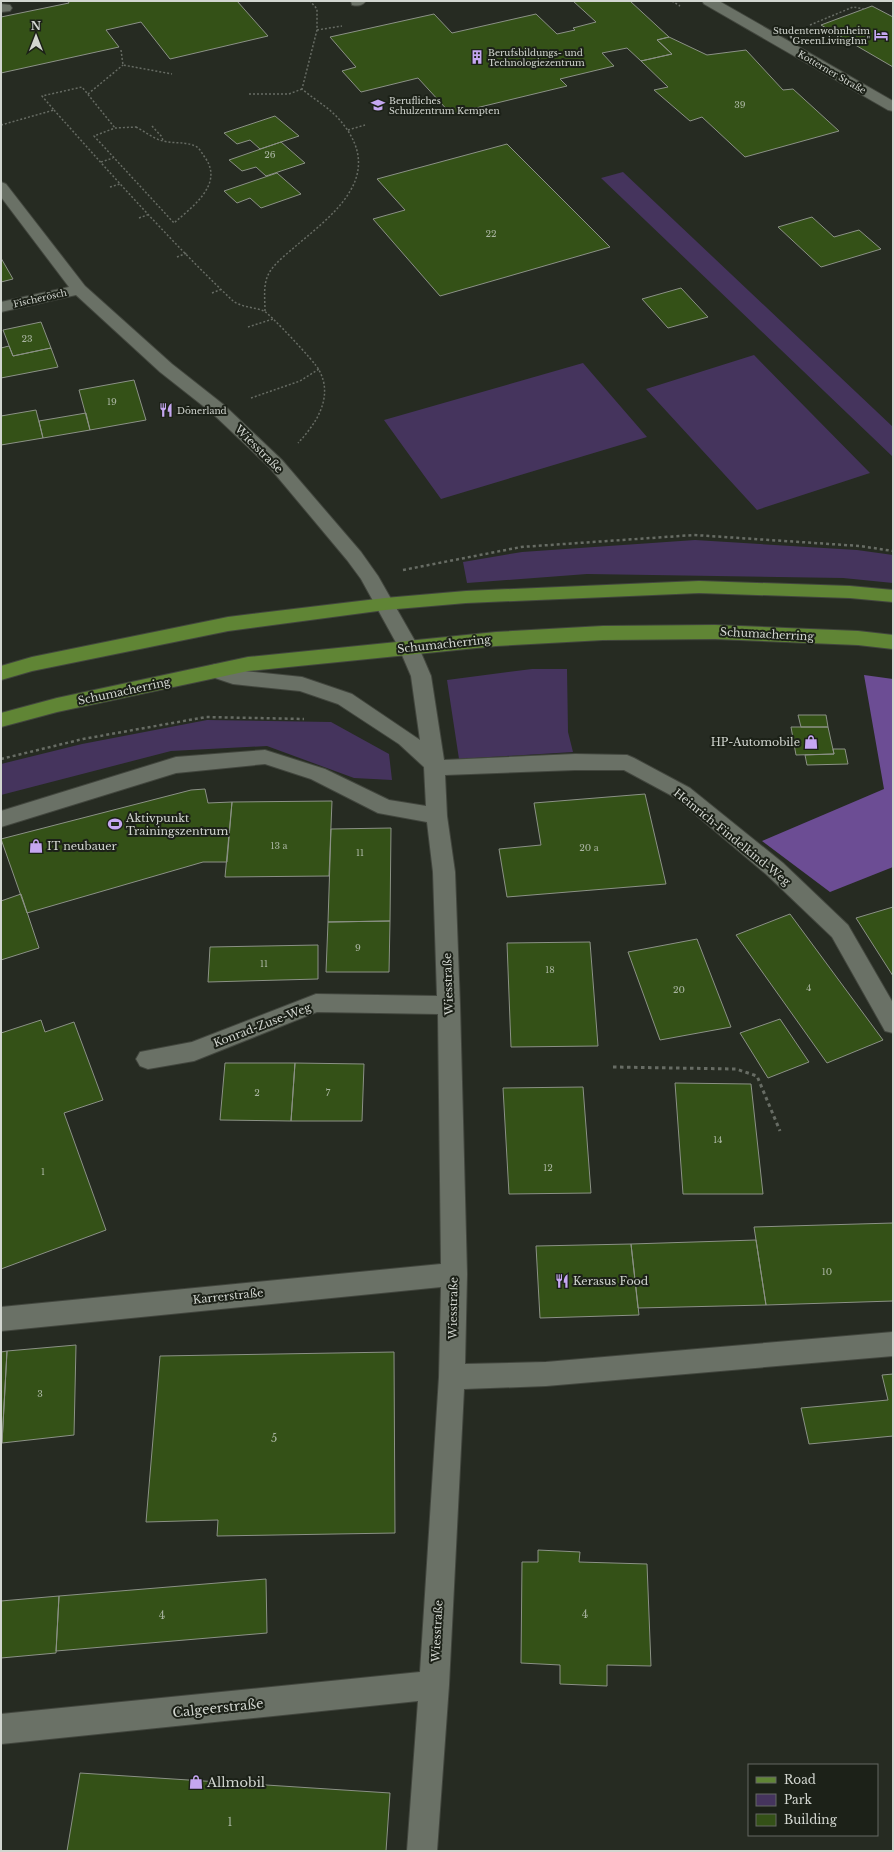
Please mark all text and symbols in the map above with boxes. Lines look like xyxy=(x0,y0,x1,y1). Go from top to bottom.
north arrow xyxy=(16,16,56,56)
text: N xyxy=(31,19,42,33)
place label: Studentenwohnheim "GreenLivingInn" xyxy=(773,25,870,46)
hotel icon: Studentenwohnheim "GreenLivingInn" xyxy=(873,27,889,43)
place label: Berufsbildungs- und Technologiezentrum xyxy=(488,47,585,68)
street label: Kotterner Straße xyxy=(796,48,868,96)
building icon: Berufsbildungs- und Technologiezentrum xyxy=(469,49,485,65)
place label: Berufliches Schulzentrum Kempten xyxy=(389,95,500,116)
school or university icon: Berufliches Schulzentrum Kempten xyxy=(370,97,386,113)
house number: 39 xyxy=(734,99,746,110)
house number: 26 xyxy=(264,149,276,160)
house number: 22 xyxy=(485,228,497,239)
street label: Fischerösch xyxy=(12,287,68,309)
house number: 23 xyxy=(21,333,33,344)
house number: 19 xyxy=(107,396,117,407)
restaurant icon: Dönerland xyxy=(158,402,174,418)
place label: Dönerland xyxy=(177,405,227,416)
street label: Wiesstraße xyxy=(231,421,286,476)
street label: Schumacherring xyxy=(720,625,815,643)
street label: Schumacherring xyxy=(397,632,492,656)
street label: Schumacherring xyxy=(77,674,172,708)
shop icon: HP-Automobile xyxy=(803,734,819,750)
place label: HP-Automobile xyxy=(711,735,800,749)
street label: Heinrich-Findelkind-Weg xyxy=(671,786,793,889)
place label: Aktivpunkt Trainingszentrum xyxy=(125,811,228,838)
sports icon: Aktivpunkt Trainingszentrum xyxy=(107,816,123,832)
shop icon: IT neubauer xyxy=(28,838,44,854)
place label: IT neubauer xyxy=(47,839,117,853)
house number: 13 a xyxy=(270,840,288,851)
house number: 20 a xyxy=(579,842,599,853)
house number: 11 xyxy=(356,847,364,858)
house number: 9 xyxy=(355,942,361,953)
street label: Wiesstraße xyxy=(440,953,456,1016)
house number: 11 xyxy=(260,958,268,969)
house number: 18 xyxy=(545,964,555,975)
house number: 4 xyxy=(806,982,812,993)
house number: 20 xyxy=(673,984,685,995)
street label: Konrad-Zuse-Weg xyxy=(211,1000,313,1050)
house number: 2 xyxy=(254,1087,260,1098)
house number: 7 xyxy=(326,1087,331,1098)
house number: 14 xyxy=(713,1134,723,1145)
house number: 12 xyxy=(543,1162,553,1173)
house number: 1 xyxy=(41,1166,45,1177)
house number: 10 xyxy=(822,1266,832,1277)
restaurant icon: Kerasus Food xyxy=(554,1273,570,1289)
place label: Kerasus Food xyxy=(573,1274,649,1288)
street label: Wiesstraße xyxy=(445,1277,461,1340)
street label: Karrerstraße xyxy=(192,1285,264,1307)
house number: 3 xyxy=(37,1388,43,1399)
house number: 5 xyxy=(271,1431,277,1445)
street label: Wiesstraße xyxy=(428,1600,446,1663)
house number: 4 xyxy=(582,1607,588,1621)
house number: 4 xyxy=(159,1608,165,1622)
street label: Calgeerstraße xyxy=(172,1695,264,1721)
legend xyxy=(748,1764,878,1836)
text: Road xyxy=(784,1772,816,1787)
shop icon: Allmobil xyxy=(188,1774,204,1790)
place label: Allmobil xyxy=(206,1774,265,1791)
text: Park xyxy=(784,1792,812,1807)
text: Building xyxy=(784,1812,838,1827)
house number: 1 xyxy=(228,1815,233,1829)

